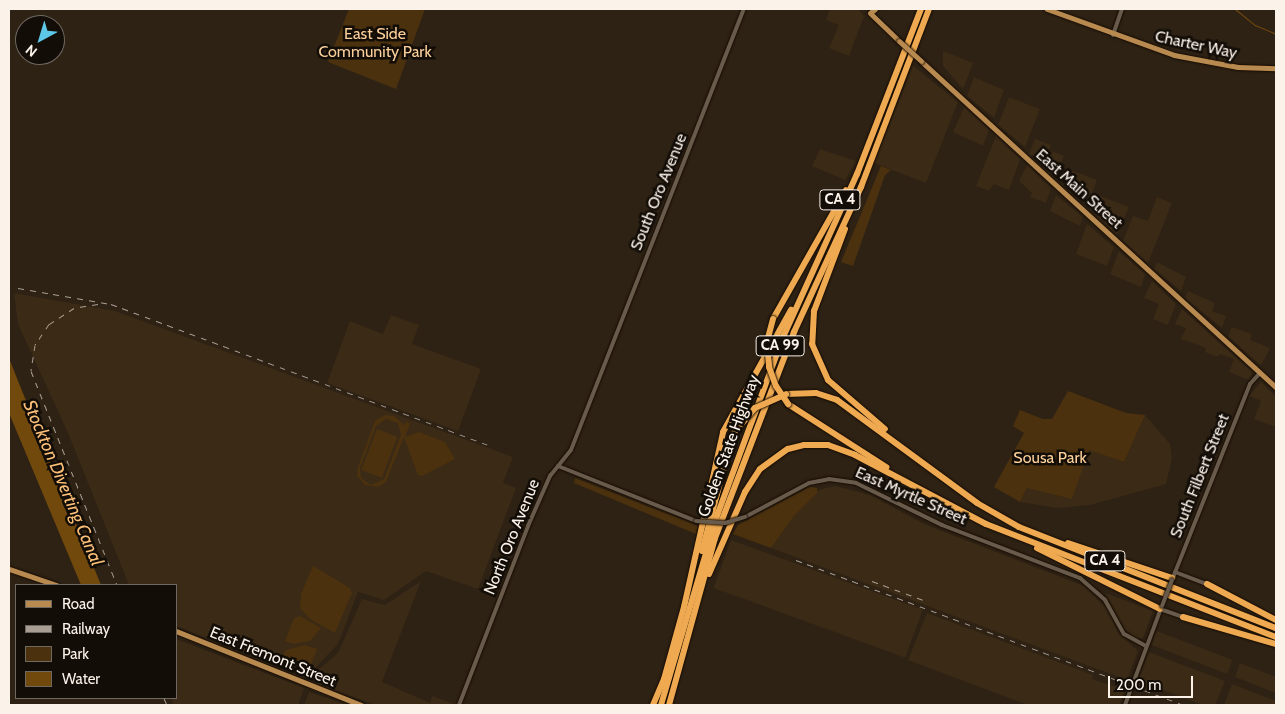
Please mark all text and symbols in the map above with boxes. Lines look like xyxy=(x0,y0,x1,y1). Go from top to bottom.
north arrow xyxy=(15,15,65,65)
park label: East Side Community Park xyxy=(318,24,432,62)
street label: Charter Way xyxy=(1153,27,1239,63)
text: N xyxy=(22,41,41,61)
street label: South Oro Avenue xyxy=(627,131,691,253)
street label: East Main Street xyxy=(1032,145,1126,233)
road number: CA 4 xyxy=(819,188,861,212)
road number: CA 99 xyxy=(755,334,805,358)
street label: Golden State Highway xyxy=(694,372,764,520)
water label: Stockton Diverting Canal xyxy=(18,397,108,569)
street label: South Filbert Street xyxy=(1166,411,1234,541)
park label: Sousa Park xyxy=(1013,448,1087,468)
street label: East Myrtle Street xyxy=(852,463,970,529)
street label: North Oro Avenue xyxy=(480,476,544,598)
road number: CA 4 xyxy=(1084,548,1126,574)
legend xyxy=(15,584,178,699)
text: Road xyxy=(62,595,95,613)
text: Railway xyxy=(62,620,110,638)
street label: East Fremont Street xyxy=(207,623,339,691)
text: Park xyxy=(62,645,89,663)
scale bar xyxy=(1110,666,1195,698)
text: Water xyxy=(62,670,100,688)
text: 200 m xyxy=(1116,676,1161,694)

